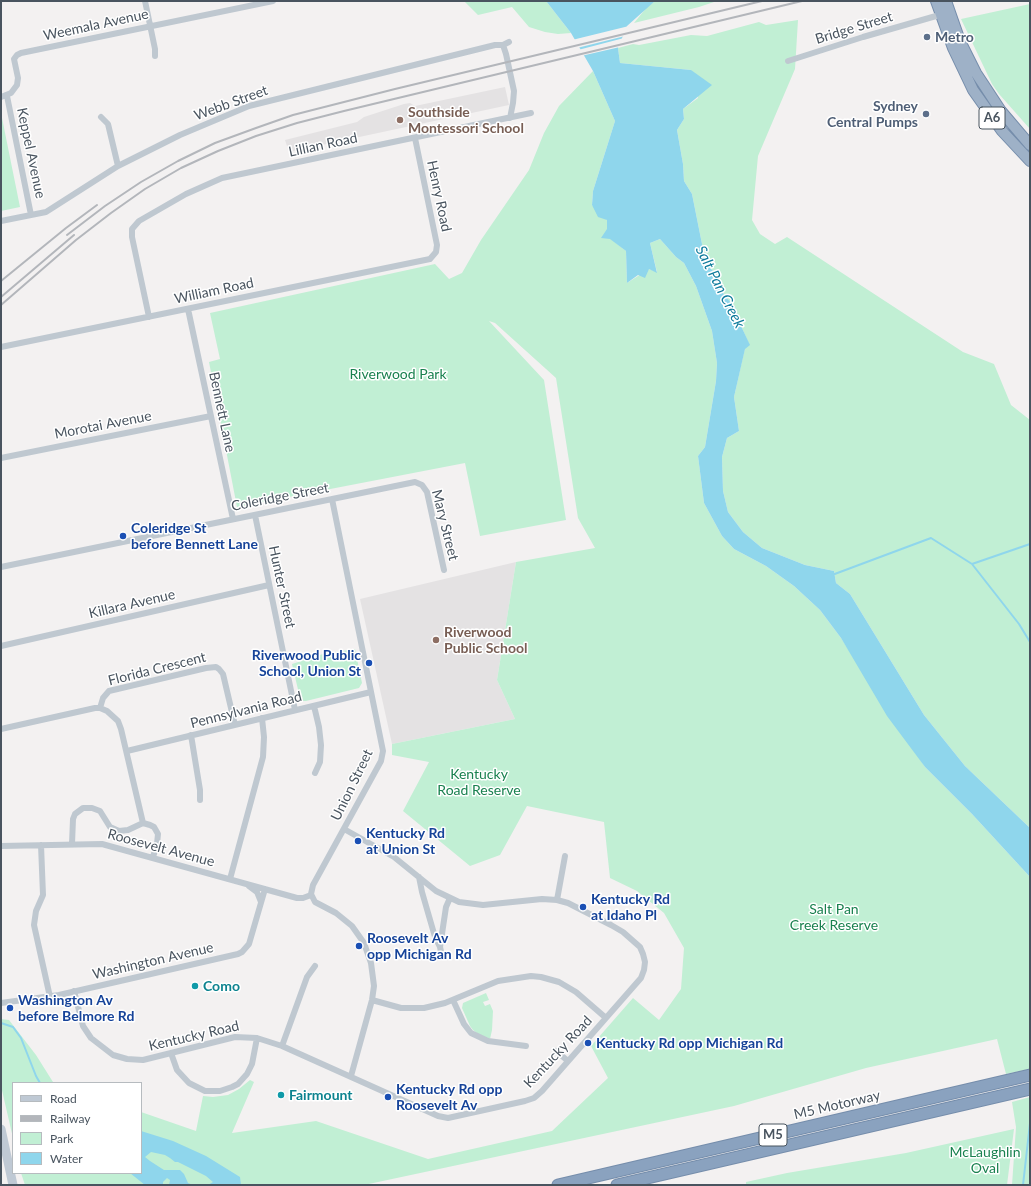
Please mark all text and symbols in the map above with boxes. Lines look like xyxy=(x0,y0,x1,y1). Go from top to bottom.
street label: Weemala Avenue xyxy=(42,6,150,44)
street label: Bridge Street xyxy=(813,8,895,48)
place label: Metro xyxy=(935,29,974,45)
marker: Metro xyxy=(922,32,932,42)
street label: Webb Street xyxy=(192,82,270,124)
place label: Sydney Central Pumps xyxy=(827,98,918,130)
place label: Southside Montessori School xyxy=(408,104,524,136)
street label: Keppel Avenue xyxy=(13,106,49,200)
road number: A6 xyxy=(979,107,1005,129)
marker: Sydney Central Pumps xyxy=(921,109,931,119)
marker: Southside Montessori School xyxy=(395,115,405,125)
street label: Lillian Road xyxy=(287,130,359,160)
street label: Henry Road xyxy=(423,159,455,233)
water label: Salt Pan Creek xyxy=(692,243,748,331)
street label: William Road xyxy=(173,274,255,308)
park label: Riverwood Park xyxy=(349,366,447,382)
street label: Bennett Lane xyxy=(205,370,239,454)
street label: Morotai Avenue xyxy=(53,407,153,443)
street label: Coleridge Street xyxy=(230,479,330,515)
street label: Mary Street xyxy=(428,488,462,562)
place label: Coleridge St before Bennett Lane xyxy=(131,520,258,552)
marker: Coleridge St before Bennett Lane xyxy=(118,531,128,541)
street label: Hunter Street xyxy=(265,544,299,630)
street label: Killara Avenue xyxy=(87,586,177,622)
place label: Riverwood Public School xyxy=(444,624,528,656)
marker: Riverwood Public School xyxy=(431,635,441,645)
place label: Riverwood Public School, Union St xyxy=(252,647,361,680)
street label: Florida Crescent xyxy=(106,649,208,689)
marker: Riverwood Public School, Union St xyxy=(364,658,374,668)
street label: Pennsylvania Road xyxy=(189,688,303,732)
street label: Union Street xyxy=(327,747,377,823)
park label: Kentucky Road Reserve xyxy=(437,766,521,798)
place label: Kentucky Rd at Union St xyxy=(366,825,445,858)
street label: Roosevelt Avenue xyxy=(106,826,216,870)
marker: Kentucky Rd at Union St xyxy=(353,836,363,846)
place label: Kentucky Rd at Idaho Pl xyxy=(591,891,670,924)
park label: Salt Pan Creek Reserve xyxy=(790,901,878,934)
marker: Kentucky Rd at Idaho Pl xyxy=(578,902,588,912)
place label: Roosevelt Av opp Michigan Rd xyxy=(367,930,472,962)
street label: Washington Avenue xyxy=(91,939,215,983)
marker: Roosevelt Av opp Michigan Rd xyxy=(354,941,364,951)
place label: Como xyxy=(203,978,240,994)
marker: Como xyxy=(190,981,200,991)
place label: Washington Av before Belmore Rd xyxy=(18,992,134,1024)
marker: Washington Av before Belmore Rd xyxy=(5,1003,15,1013)
street label: Kentucky Road xyxy=(520,1013,596,1091)
street label: Kentucky Road xyxy=(147,1017,241,1055)
place label: Kentucky Rd opp Michigan Rd xyxy=(596,1035,783,1051)
marker: Kentucky Rd opp Michigan Rd xyxy=(583,1038,593,1048)
place label: Kentucky Rd opp Roosevelt Av xyxy=(396,1081,502,1114)
legend xyxy=(12,1082,142,1174)
place label: Fairmount xyxy=(289,1087,353,1103)
street label: M5 Motorway xyxy=(792,1087,882,1123)
marker: Fairmount xyxy=(276,1090,286,1100)
text: Road xyxy=(50,1091,77,1106)
marker: Kentucky Rd opp Roosevelt Av xyxy=(383,1092,393,1102)
text: Railway xyxy=(50,1111,90,1126)
road number: M5 xyxy=(759,1124,787,1146)
text: Park xyxy=(50,1131,73,1146)
park label: McLaughlin Oval xyxy=(950,1144,1020,1176)
text: Water xyxy=(50,1151,83,1166)

